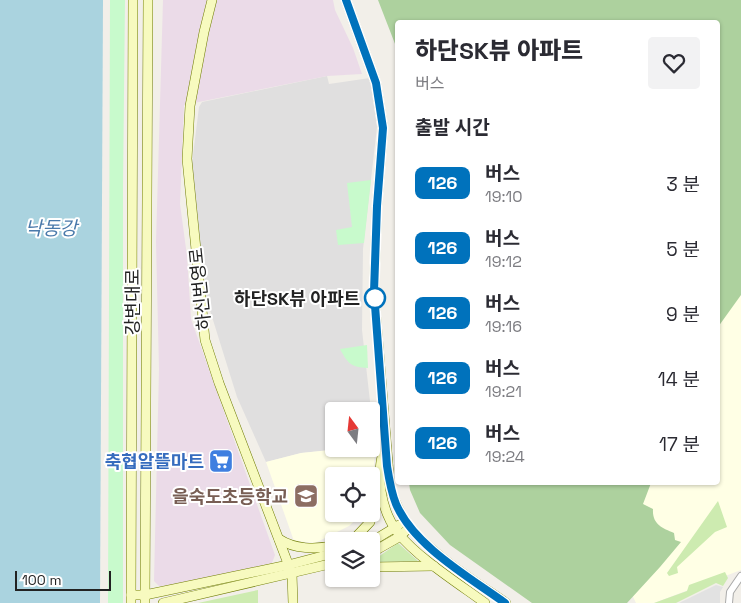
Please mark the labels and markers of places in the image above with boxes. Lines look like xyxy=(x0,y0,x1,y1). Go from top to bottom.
place label: 하단SK뷰 아파트 xyxy=(234,287,360,310)
marker: 하단SK뷰 아파트 xyxy=(364,287,386,309)
supermarket icon: 축협알뜰마트 xyxy=(208,448,234,474)
place label: 축협알뜰마트 xyxy=(105,450,204,473)
school or university icon: 을숙도초등학교 xyxy=(293,483,319,509)
place label: 을숙도초등학교 xyxy=(172,485,288,508)

